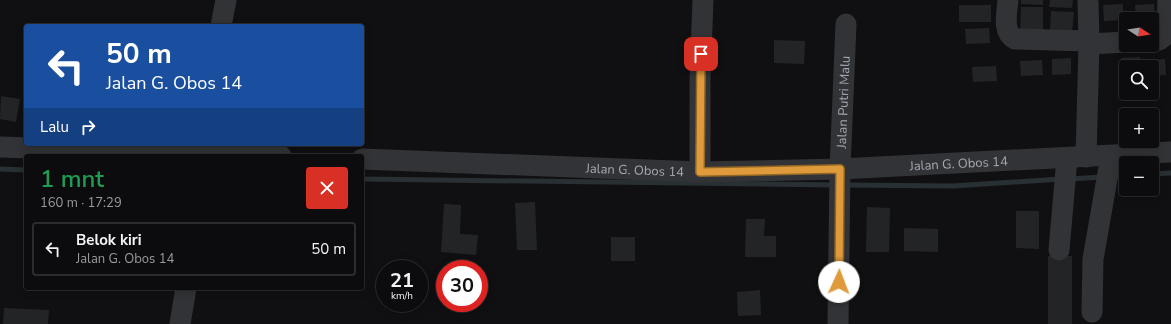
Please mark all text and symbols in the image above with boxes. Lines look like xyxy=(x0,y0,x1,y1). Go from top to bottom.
north arrow xyxy=(1119,12,1159,52)
map controls xyxy=(1119,12,1159,196)
text: 50 m xyxy=(106,35,172,73)
pin xyxy=(684,37,718,71)
icon: left xyxy=(40,40,92,92)
icon: arrive xyxy=(690,43,712,65)
street label: Jalan Putri Malu xyxy=(833,55,855,150)
button: search xyxy=(1119,60,1159,100)
text: Jalan G. Obos 14 xyxy=(106,71,242,95)
button: + xyxy=(1119,108,1159,148)
icon: right xyxy=(77,116,99,138)
text: Lalu xyxy=(40,117,69,137)
street label: Jalan G. Obos 14 xyxy=(908,152,1008,175)
button: − xyxy=(1119,156,1159,196)
street label: Jalan G. Obos 14 xyxy=(584,160,684,181)
text: 1 mnt xyxy=(40,163,104,195)
button: close xyxy=(306,167,348,209)
text: 160 m · 17:29 xyxy=(40,194,122,212)
text: Belok kiri xyxy=(76,230,141,250)
icon: left xyxy=(42,238,64,260)
text: 50 m xyxy=(311,239,346,259)
text: Jalan G. Obos 14 xyxy=(76,250,174,268)
speed limit sign: 30 xyxy=(436,260,488,312)
position arrow xyxy=(818,261,860,303)
text: 21 xyxy=(390,267,414,294)
text: km/h xyxy=(391,289,413,303)

